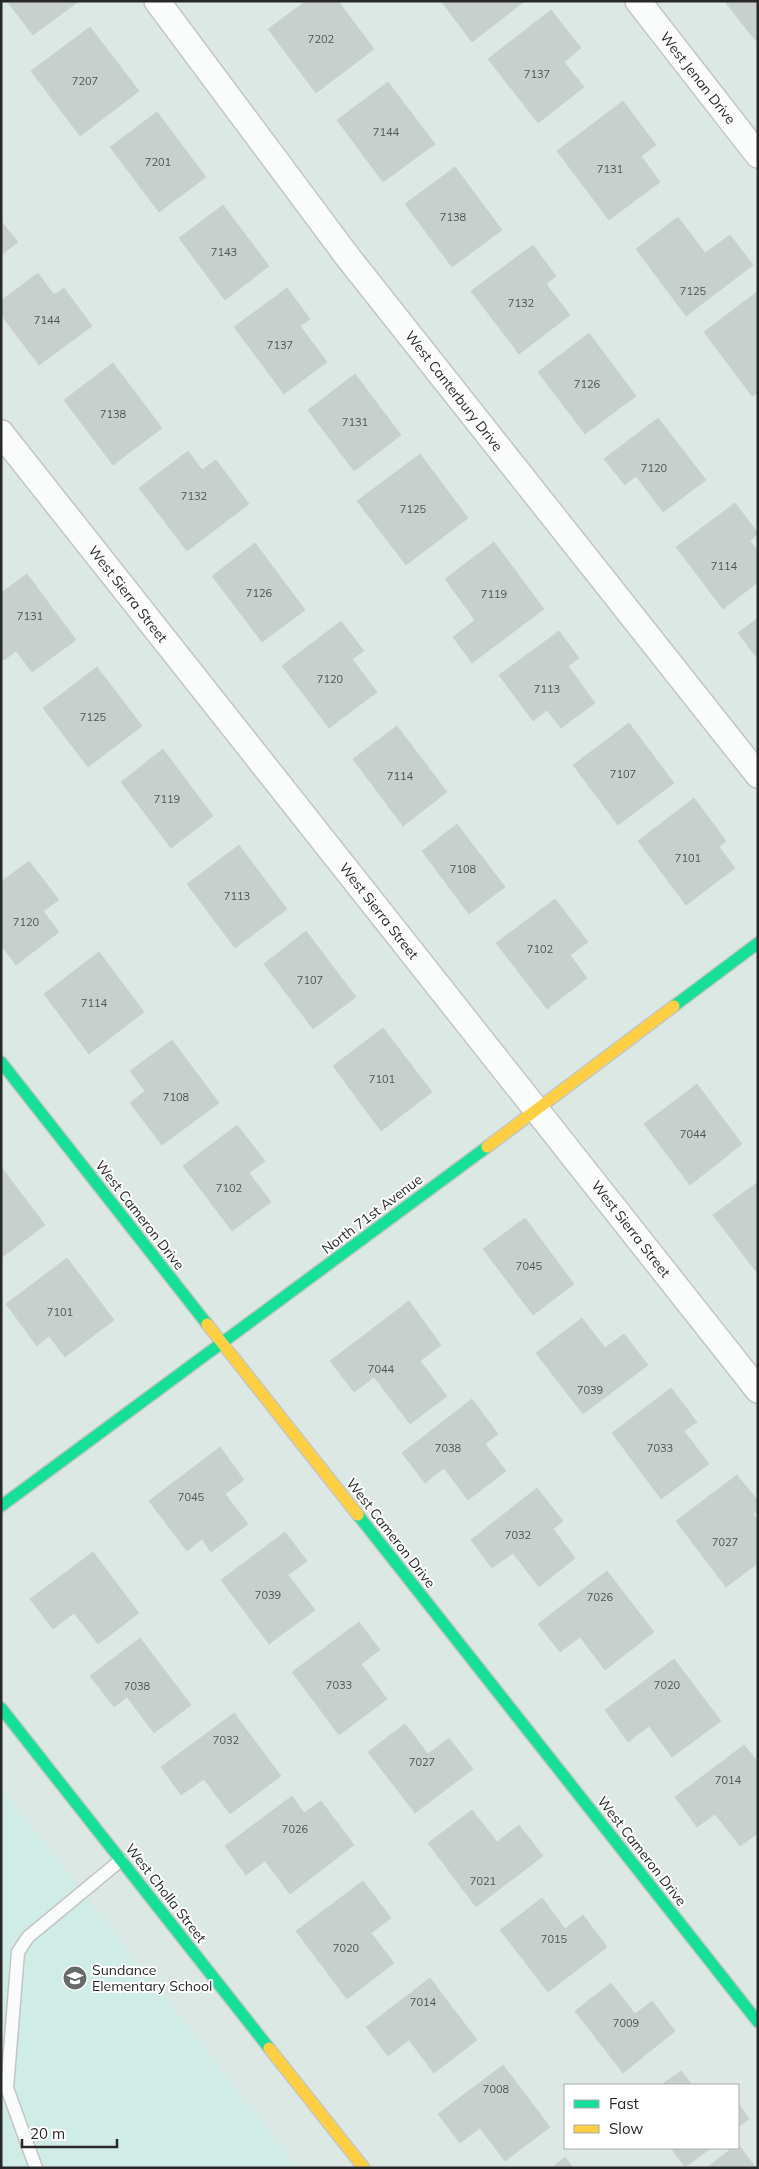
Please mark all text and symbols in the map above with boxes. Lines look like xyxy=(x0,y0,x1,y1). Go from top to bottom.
street label: West Jenan Drive xyxy=(656,28,740,128)
house number: 7202 xyxy=(308,32,335,46)
house number: 7137 xyxy=(524,67,550,81)
house number: 7207 xyxy=(72,74,98,88)
house number: 7144 xyxy=(373,125,400,139)
house number: 7201 xyxy=(145,155,171,169)
house number: 7131 xyxy=(597,162,623,176)
house number: 7138 xyxy=(440,210,467,224)
house number: 7143 xyxy=(211,245,237,259)
house number: 7125 xyxy=(680,284,707,298)
house number: 7132 xyxy=(508,296,535,310)
house number: 7144 xyxy=(34,313,61,327)
street label: West Canterbury Drive xyxy=(401,327,507,455)
house number: 7137 xyxy=(267,338,293,352)
house number: 7126 xyxy=(574,377,601,391)
house number: 7138 xyxy=(100,407,127,421)
house number: 7131 xyxy=(342,415,368,429)
house number: 7120 xyxy=(641,461,668,475)
house number: 7132 xyxy=(181,489,208,503)
house number: 7125 xyxy=(400,502,427,516)
street label: West Sierra Street xyxy=(84,542,172,646)
house number: 7114 xyxy=(711,559,738,573)
house number: 7126 xyxy=(246,586,273,600)
house number: 7119 xyxy=(481,587,507,601)
house number: 7131 xyxy=(17,609,43,623)
house number: 7120 xyxy=(317,672,344,686)
house number: 7113 xyxy=(534,682,560,696)
house number: 7125 xyxy=(80,710,107,724)
house number: 7107 xyxy=(610,767,636,781)
house number: 7114 xyxy=(387,769,414,783)
house number: 7119 xyxy=(154,792,180,806)
house number: 7101 xyxy=(675,851,701,865)
street label: West Sierra Street xyxy=(335,859,423,963)
house number: 7108 xyxy=(450,862,477,876)
house number: 7113 xyxy=(224,889,250,903)
house number: 7120 xyxy=(13,915,40,929)
house number: 7102 xyxy=(527,942,554,956)
house number: 7107 xyxy=(297,973,323,987)
house number: 7114 xyxy=(81,996,108,1010)
house number: 7101 xyxy=(369,1072,395,1086)
house number: 7108 xyxy=(163,1090,190,1104)
house number: 7044 xyxy=(680,1127,707,1141)
street label: West Cameron Drive xyxy=(92,1157,188,1273)
street label: North 71st Avenue xyxy=(318,1170,426,1258)
street label: West Sierra Street xyxy=(587,1177,675,1281)
house number: 7102 xyxy=(216,1181,243,1195)
house number: 7045 xyxy=(516,1259,543,1273)
house number: 7101 xyxy=(47,1305,73,1319)
house number: 7044 xyxy=(368,1362,395,1376)
house number: 7039 xyxy=(577,1383,603,1397)
house number: 7038 xyxy=(435,1441,462,1455)
house number: 7033 xyxy=(647,1441,673,1455)
street label: West Cameron Drive xyxy=(343,1475,439,1591)
house number: 7045 xyxy=(178,1490,205,1504)
house number: 7032 xyxy=(505,1528,532,1542)
house number: 7027 xyxy=(712,1535,738,1549)
house number: 7039 xyxy=(255,1588,281,1602)
house number: 7026 xyxy=(587,1590,614,1604)
house number: 7033 xyxy=(326,1678,352,1692)
house number: 7020 xyxy=(654,1678,681,1692)
house number: 7038 xyxy=(124,1679,151,1693)
house number: 7032 xyxy=(213,1733,240,1747)
house number: 7027 xyxy=(409,1755,435,1769)
house number: 7014 xyxy=(715,1773,742,1787)
street label: West Cameron Drive xyxy=(594,1793,690,1909)
house number: 7026 xyxy=(282,1822,309,1836)
street label: West Cholla Street xyxy=(122,1840,210,1946)
house number: 7021 xyxy=(470,1874,496,1888)
house number: 7015 xyxy=(541,1932,568,1946)
house number: 7020 xyxy=(333,1941,360,1955)
place label: Sundance Elementary School xyxy=(92,1961,212,1995)
school or university icon: Sundance Elementary School xyxy=(62,1965,88,1991)
house number: 7014 xyxy=(410,1995,437,2009)
house number: 7009 xyxy=(613,2016,639,2030)
house number: 7008 xyxy=(483,2082,510,2096)
legend xyxy=(564,2084,739,2149)
text: Fast xyxy=(609,2094,639,2113)
scale bar xyxy=(22,2116,118,2148)
text: Slow xyxy=(609,2119,643,2138)
text: 20 m xyxy=(30,2124,65,2143)

